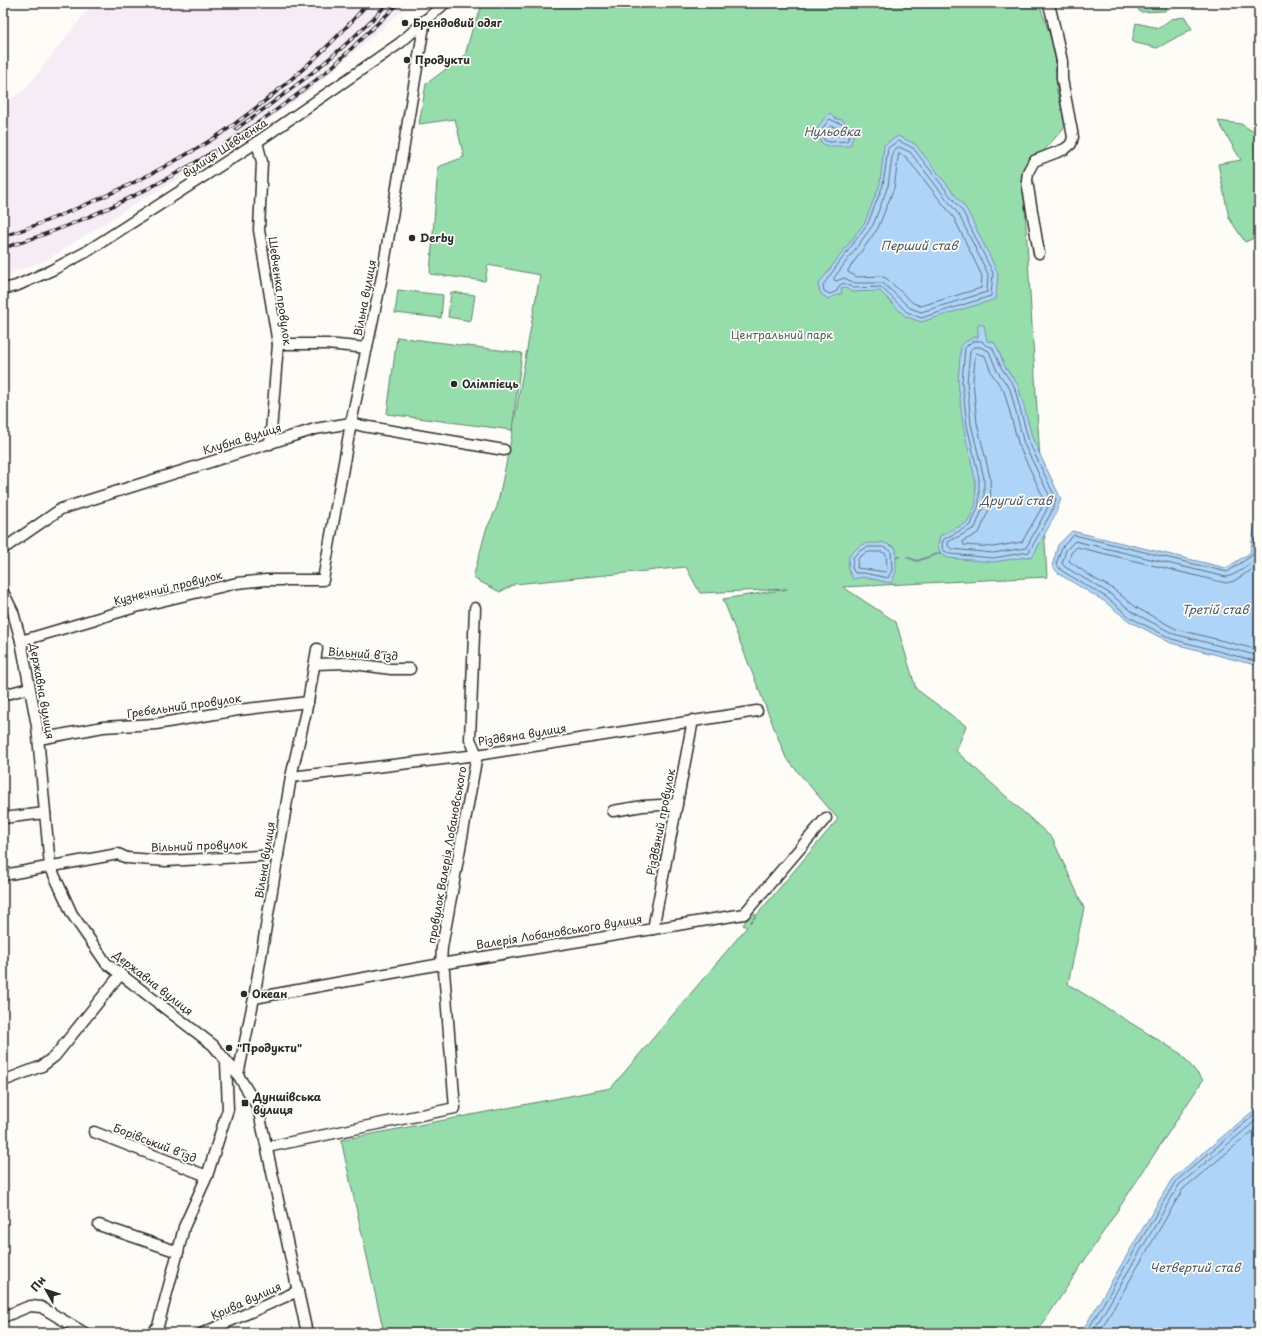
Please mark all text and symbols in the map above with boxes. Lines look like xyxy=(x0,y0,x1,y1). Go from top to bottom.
place label: Брендовий одяг xyxy=(413,14,503,31)
marker: Брендовий одяг xyxy=(400,18,410,28)
place label: Продукти xyxy=(415,51,470,68)
marker: Продукти xyxy=(402,55,412,65)
street label: вулиця Шевченка xyxy=(179,114,271,181)
water label: Нульовка xyxy=(804,122,861,140)
place label: Derby xyxy=(420,229,454,246)
marker: Derby xyxy=(407,233,417,243)
street label: Шевченка провулок xyxy=(264,235,297,347)
water label: Перший став xyxy=(881,236,959,254)
street label: Вільна вулиця xyxy=(349,258,380,338)
park label: Центральний парк xyxy=(731,326,833,343)
place label: Олімпієць xyxy=(462,375,518,392)
marker: Олімпієць xyxy=(449,379,459,389)
street label: Клубна вулиця xyxy=(200,418,283,459)
water label: Другий став xyxy=(979,491,1054,509)
street label: Кузнечний провулок xyxy=(112,566,224,609)
water label: Третій став xyxy=(1182,600,1250,618)
street label: Державна вулиця xyxy=(25,641,59,740)
street label: Вільний в'їзд xyxy=(327,643,399,664)
street label: Гребельний провулок xyxy=(126,689,243,722)
street label: Різдвяна вулиця xyxy=(476,719,567,750)
street label: провулок Валерія Лобановського xyxy=(423,765,470,945)
street label: Різдвяний провулок xyxy=(642,767,679,877)
street label: Вільна вулиця xyxy=(250,820,279,900)
street label: Вільний провулок xyxy=(150,835,248,856)
street label: Валерія Лобановського вулиця xyxy=(475,910,643,953)
street label: Державна вулиця xyxy=(109,945,197,1019)
place label: Океан xyxy=(252,985,288,1002)
marker: Океан xyxy=(239,989,249,999)
place label: "Продукти" xyxy=(237,1039,302,1056)
marker: "Продукти" xyxy=(224,1043,234,1053)
place label: Дуншівська вулиця xyxy=(252,1088,322,1118)
marker: Дуншівська вулиця xyxy=(240,1098,250,1108)
street label: Борівський в'їзд xyxy=(111,1119,199,1166)
water label: Четвертий став xyxy=(1150,1258,1242,1276)
north arrow xyxy=(26,1270,66,1310)
text: Пн xyxy=(26,1272,49,1295)
street label: Крива вулиця xyxy=(208,1277,284,1324)

